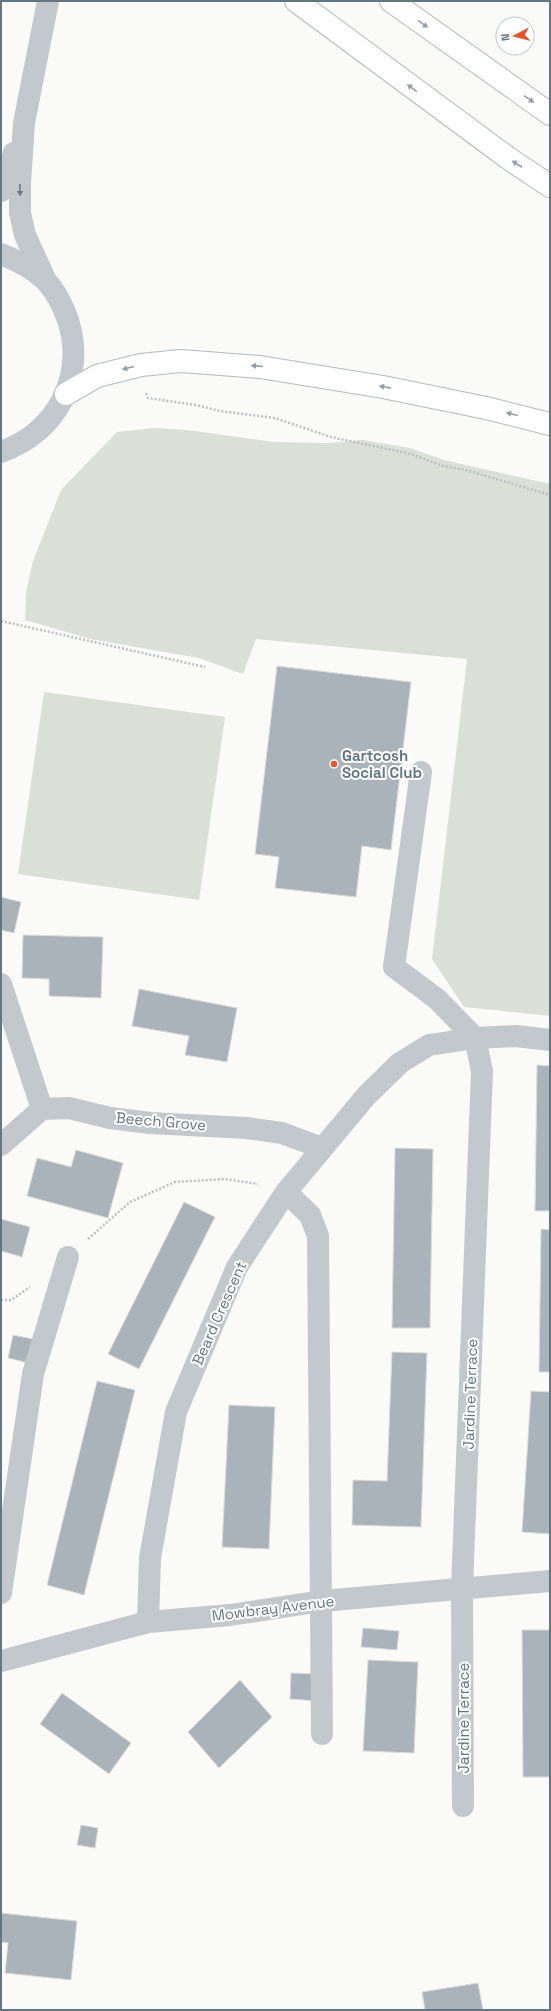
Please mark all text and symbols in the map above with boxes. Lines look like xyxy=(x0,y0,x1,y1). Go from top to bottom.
north arrow xyxy=(495,16,535,56)
one-way arrow xyxy=(418,20,428,28)
text: N xyxy=(498,33,512,42)
one-way arrow xyxy=(407,84,418,92)
one-way arrow xyxy=(524,95,534,103)
one-way arrow xyxy=(512,161,523,168)
one-way arrow xyxy=(17,184,23,197)
one-way arrow xyxy=(251,363,263,370)
one-way arrow xyxy=(121,366,134,372)
one-way arrow xyxy=(379,384,391,390)
one-way arrow xyxy=(506,411,518,417)
place label: Gartcosh Social Club xyxy=(342,746,422,782)
marker: Gartcosh Social Club xyxy=(329,759,339,769)
street label: Beech Grove xyxy=(115,1108,207,1134)
street label: Beard Crescent xyxy=(188,1258,250,1368)
street label: Jardine Terrace xyxy=(459,1338,481,1450)
street label: Mowbray Avenue xyxy=(211,1591,336,1625)
street label: Jardine Terrace xyxy=(454,1662,473,1773)

